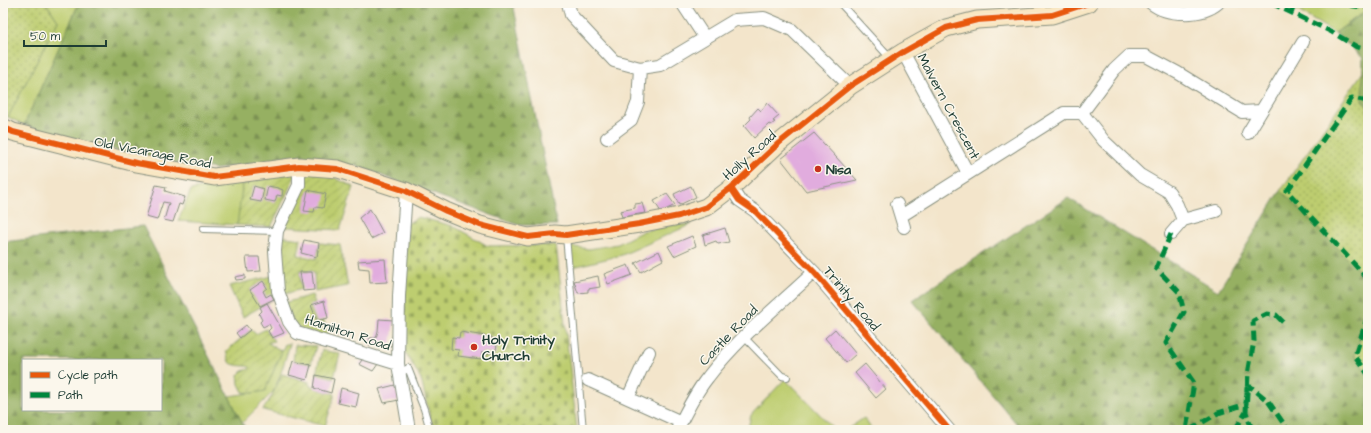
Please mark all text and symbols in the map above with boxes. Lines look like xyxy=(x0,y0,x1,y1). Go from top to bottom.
scale bar xyxy=(24,22,106,48)
text: 50 m xyxy=(30,28,61,45)
street label: Malvern Crescent xyxy=(912,50,985,163)
street label: Holly Road xyxy=(718,126,781,185)
street label: Old Vicarage Road xyxy=(93,132,213,174)
place label: Nisa xyxy=(826,160,852,180)
marker: Nisa xyxy=(813,164,823,174)
street label: Trinity Road xyxy=(818,262,884,335)
street label: Castle Road xyxy=(695,301,763,370)
street label: Hamilton Road xyxy=(302,310,393,356)
place label: Holy Trinity Church xyxy=(482,330,555,366)
marker: Holy Trinity Church xyxy=(469,342,479,352)
legend xyxy=(22,359,162,411)
text: Cycle path xyxy=(58,367,117,385)
text: Path xyxy=(58,387,83,404)

